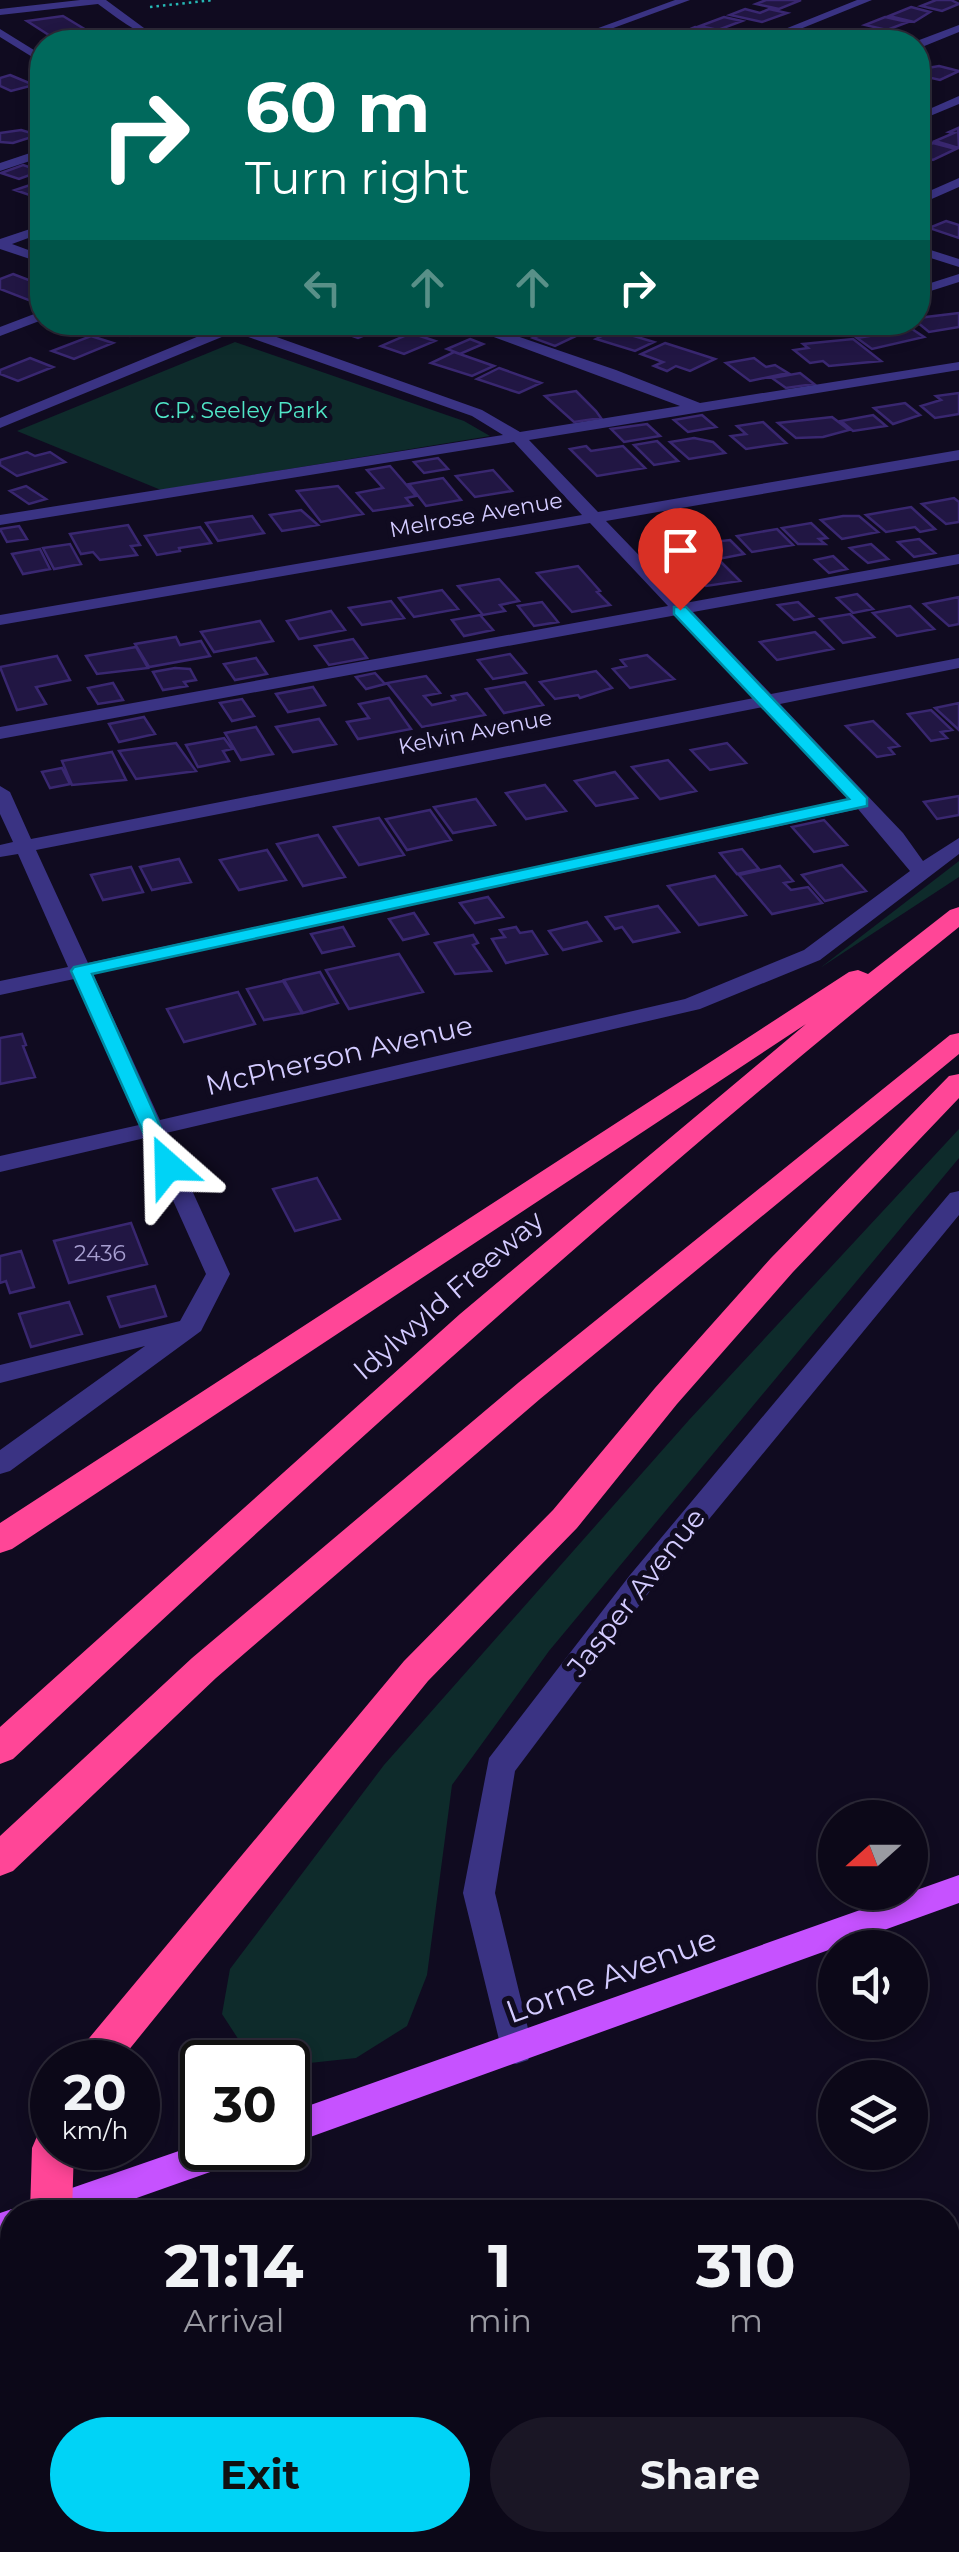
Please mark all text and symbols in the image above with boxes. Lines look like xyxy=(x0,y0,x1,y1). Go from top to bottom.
text: 60 m xyxy=(245,64,430,150)
icon: right xyxy=(80,70,210,200)
text: Turn right xyxy=(245,150,470,205)
icon: left xyxy=(295,260,350,315)
icon: ahead xyxy=(400,260,455,315)
icon: ahead xyxy=(505,260,560,315)
icon: right xyxy=(610,260,665,315)
park label: C.P. Seeley Park xyxy=(154,397,328,424)
street label: Melrose Avenue xyxy=(387,486,565,544)
pin xyxy=(638,508,723,611)
icon: arrive xyxy=(653,523,708,578)
street label: Kelvin Avenue xyxy=(396,704,554,760)
street label: McPherson Avenue xyxy=(202,1008,476,1102)
position arrow xyxy=(116,1114,220,1218)
street label: Idylwyld Freeway xyxy=(346,1203,551,1387)
house number: 2436 xyxy=(74,1240,126,1267)
street label: Jasper Avenue xyxy=(559,1501,712,1684)
north arrow xyxy=(818,1800,928,1910)
map controls xyxy=(818,1800,928,2170)
street label: Lorne Avenue xyxy=(500,1919,722,2031)
button: sound xyxy=(818,1930,928,2040)
speed limit sign: 30 xyxy=(180,2040,310,2170)
button: layers xyxy=(818,2060,928,2170)
text: 20 xyxy=(63,2062,127,2123)
text: km/h xyxy=(62,2115,128,2145)
text: 21:14 xyxy=(164,2229,304,2302)
text: 1 xyxy=(488,2229,512,2302)
text: 310 xyxy=(696,2229,796,2302)
text: Arrival xyxy=(183,2301,284,2340)
text: min xyxy=(468,2301,532,2340)
text: m xyxy=(729,2301,763,2340)
button: Exit xyxy=(50,2417,470,2532)
button: Share xyxy=(490,2417,910,2532)

